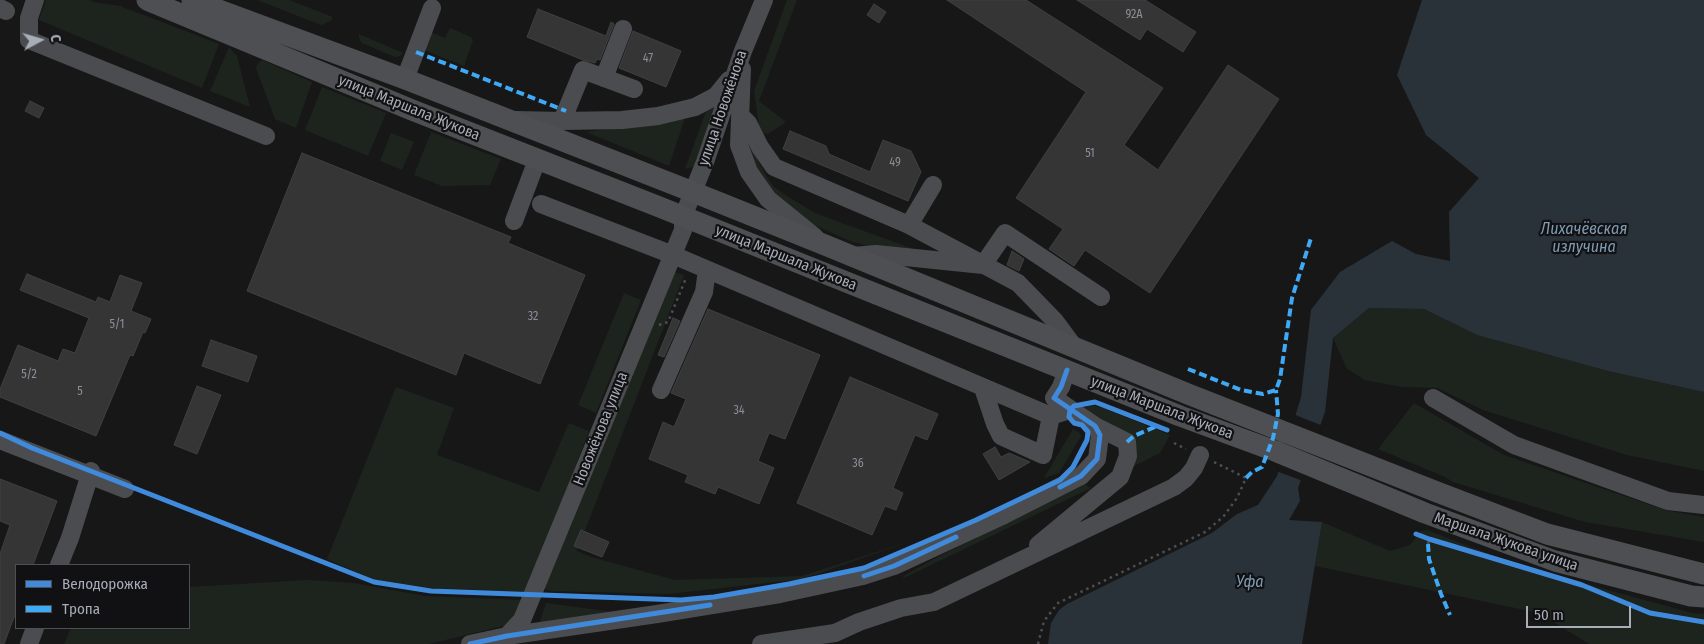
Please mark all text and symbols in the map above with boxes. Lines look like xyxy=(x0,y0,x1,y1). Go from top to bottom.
house number: 92А xyxy=(1125,8,1143,22)
north arrow xyxy=(15,15,65,65)
text: С xyxy=(47,34,64,43)
street label: улица Новожёнова xyxy=(695,48,751,168)
house number: 47 xyxy=(643,52,653,66)
street label: улица Маршала Жукова xyxy=(336,71,482,145)
house number: 51 xyxy=(1085,147,1095,161)
house number: 49 xyxy=(889,156,901,170)
water label: Лихачёвская излучина xyxy=(1541,220,1627,258)
street label: улица Маршала Жукова xyxy=(713,221,859,295)
house number: 32 xyxy=(528,310,538,324)
house number: 5/1 xyxy=(110,318,124,332)
house number: 5/2 xyxy=(21,368,37,382)
street label: Новожёнова улица xyxy=(570,370,632,488)
street label: улица Маршала Жукова xyxy=(1088,373,1236,443)
house number: 5 xyxy=(77,385,83,399)
house number: 34 xyxy=(733,404,745,418)
house number: 36 xyxy=(852,457,864,471)
street label: Маршала Жукова улица xyxy=(1432,509,1580,575)
legend xyxy=(15,564,190,629)
water label: Уфа xyxy=(1236,573,1264,593)
text: Велодорожка xyxy=(62,575,148,593)
scale bar xyxy=(1529,596,1634,628)
text: Тропа xyxy=(62,600,100,618)
text: 50 m xyxy=(1534,606,1564,624)

